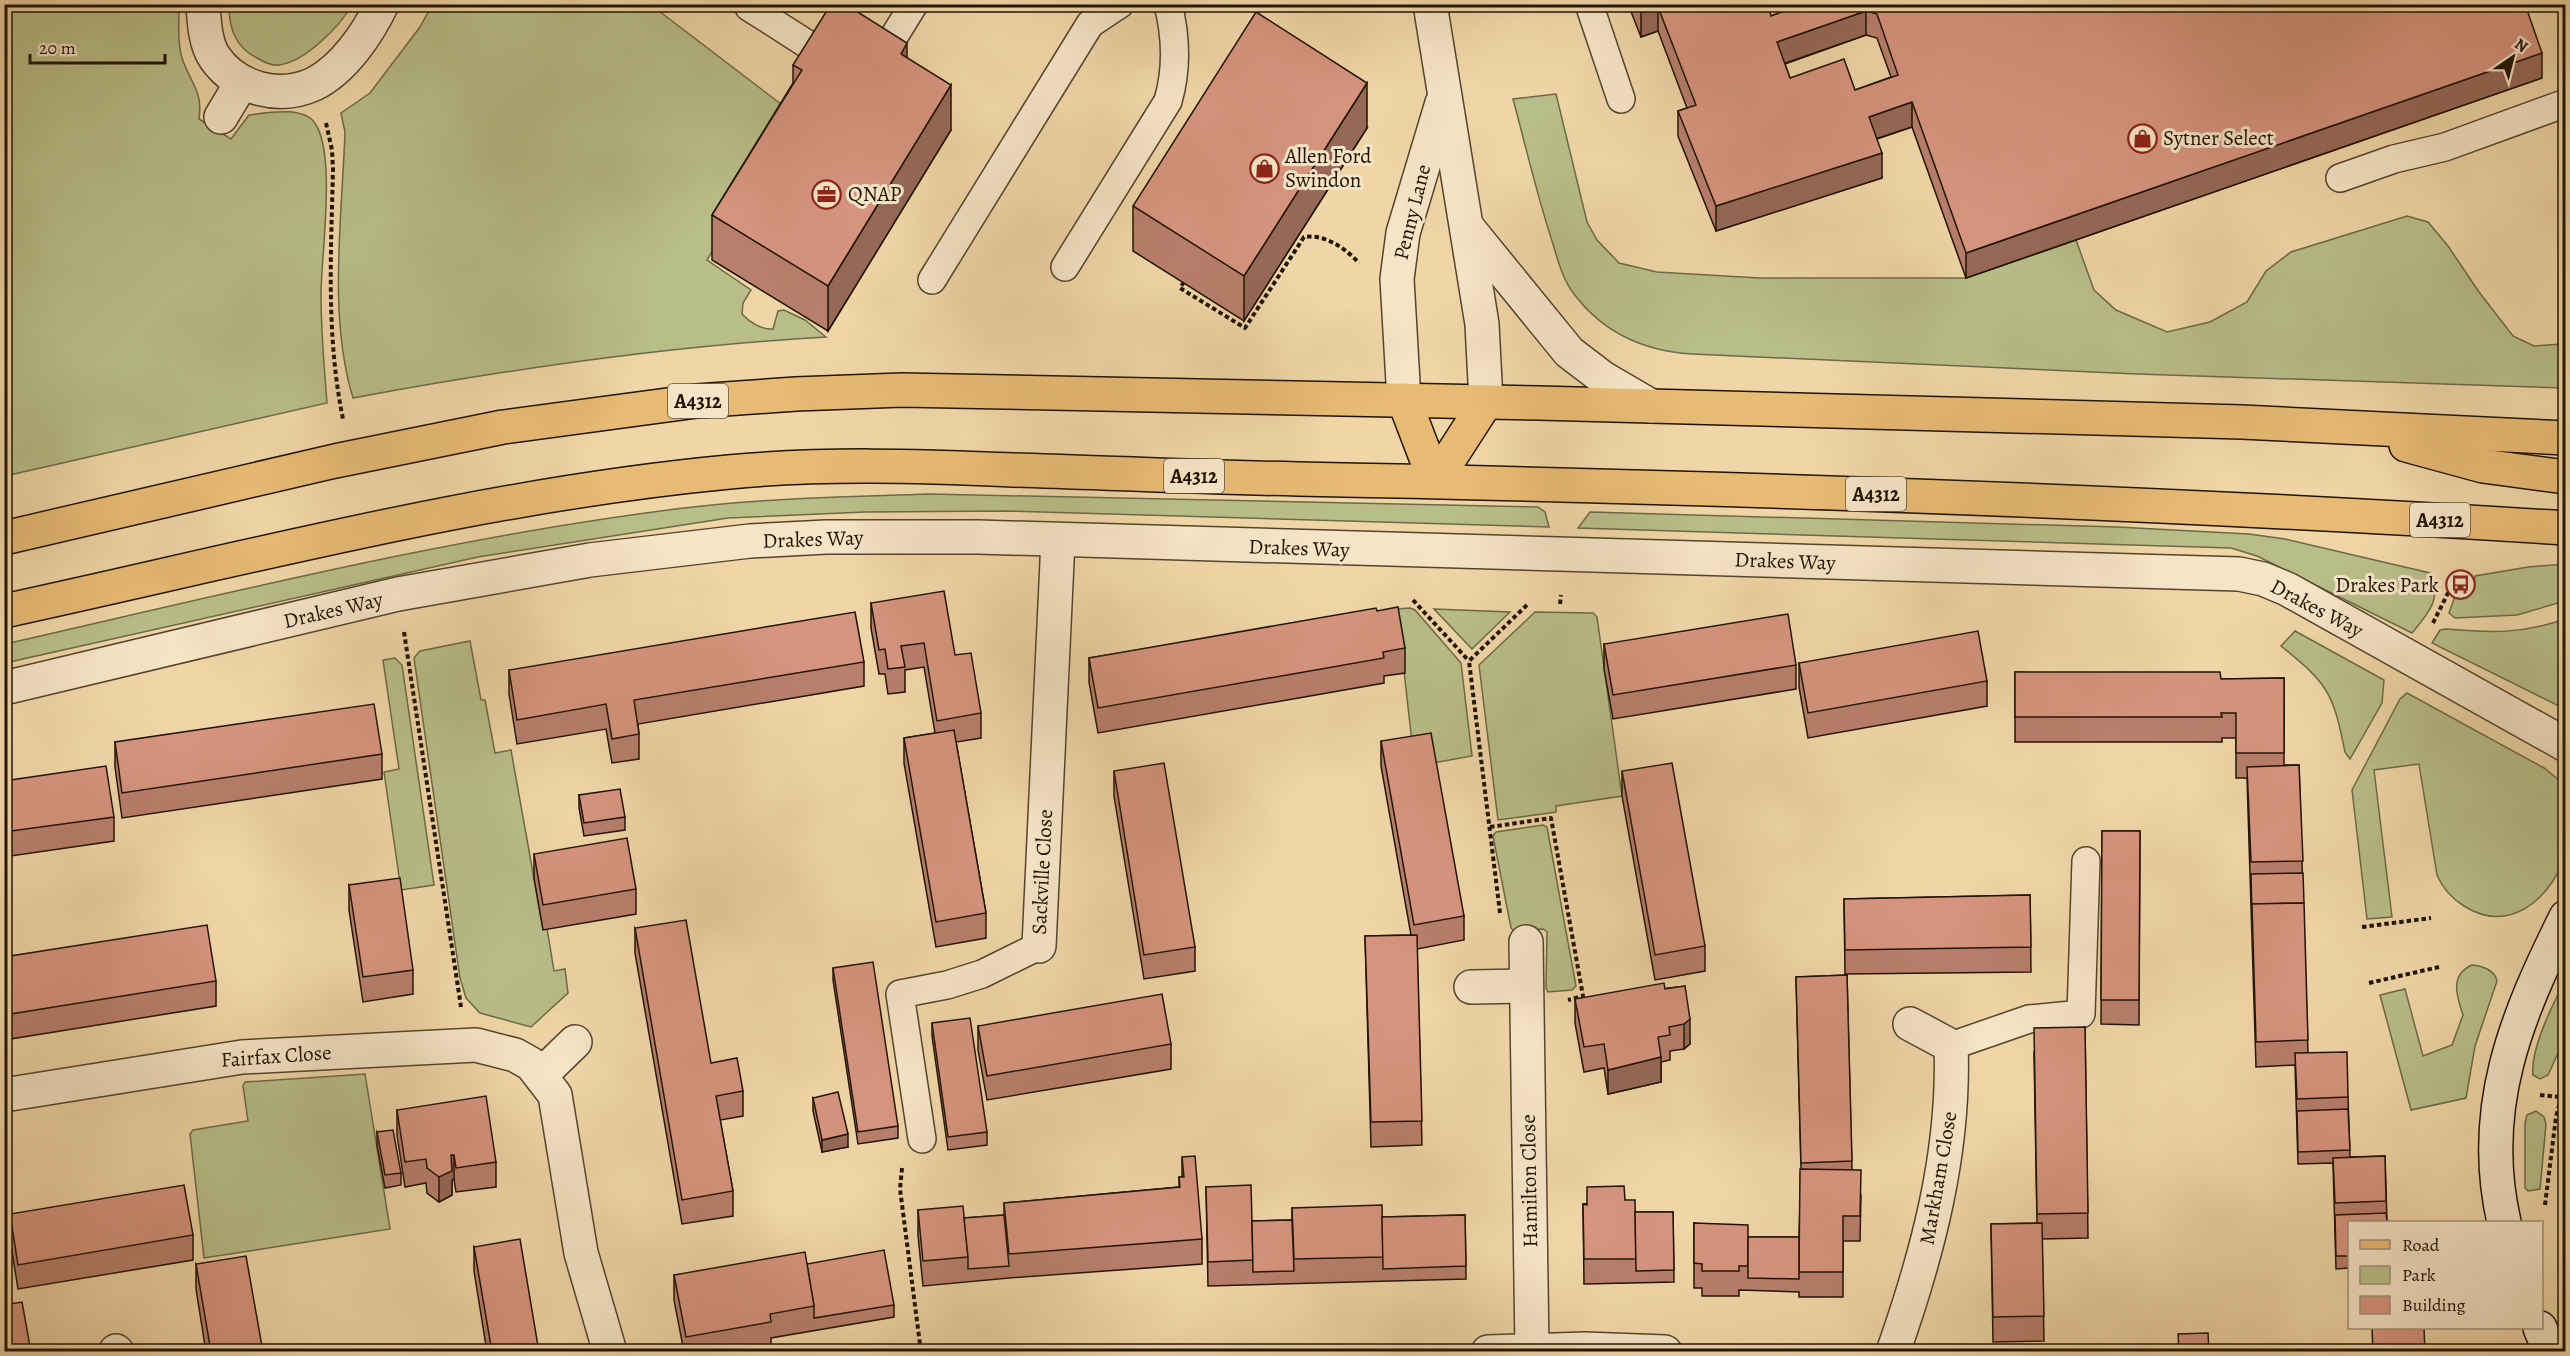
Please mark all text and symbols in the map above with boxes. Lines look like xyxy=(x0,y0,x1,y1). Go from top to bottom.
scale bar xyxy=(30,27,165,65)
north arrow xyxy=(2483,27,2543,87)
text: N xyxy=(2510,33,2532,58)
text: 20 m xyxy=(39,36,76,60)
shop icon: Sytner Select xyxy=(2126,122,2158,154)
place label: Sytner Select xyxy=(2163,124,2274,152)
place label: Allen Ford Swindon xyxy=(1284,142,1372,194)
shop icon: Allen Ford Swindon xyxy=(1248,152,1280,184)
street label: Penny Lane xyxy=(1387,161,1437,263)
office icon: QNAP xyxy=(811,178,843,210)
place label: QNAP xyxy=(848,180,902,208)
road number: A4312 xyxy=(668,384,728,418)
road number: A4312 xyxy=(1164,459,1224,493)
road number: A4312 xyxy=(1846,477,1906,511)
road number: A4312 xyxy=(2410,503,2470,537)
street label: Drakes Way xyxy=(762,523,865,555)
street label: Drakes Way xyxy=(1248,532,1351,564)
street label: Drakes Way xyxy=(1734,545,1837,577)
bus stop icon: Drakes Park xyxy=(2444,569,2476,601)
place label: Drakes Park xyxy=(2335,571,2440,599)
street label: Drakes Way xyxy=(2266,572,2369,644)
street label: Drakes Way xyxy=(281,585,386,635)
street label: Sackville Close xyxy=(1025,809,1059,935)
street label: Fairfax Close xyxy=(220,1038,332,1074)
street label: Markham Close xyxy=(1912,1109,1964,1247)
street label: Hamilton Close xyxy=(1514,1114,1544,1248)
legend xyxy=(2348,1221,2543,1329)
text: Road xyxy=(2402,1233,2440,1257)
text: Park xyxy=(2402,1263,2436,1287)
text: Building xyxy=(2402,1293,2466,1317)

